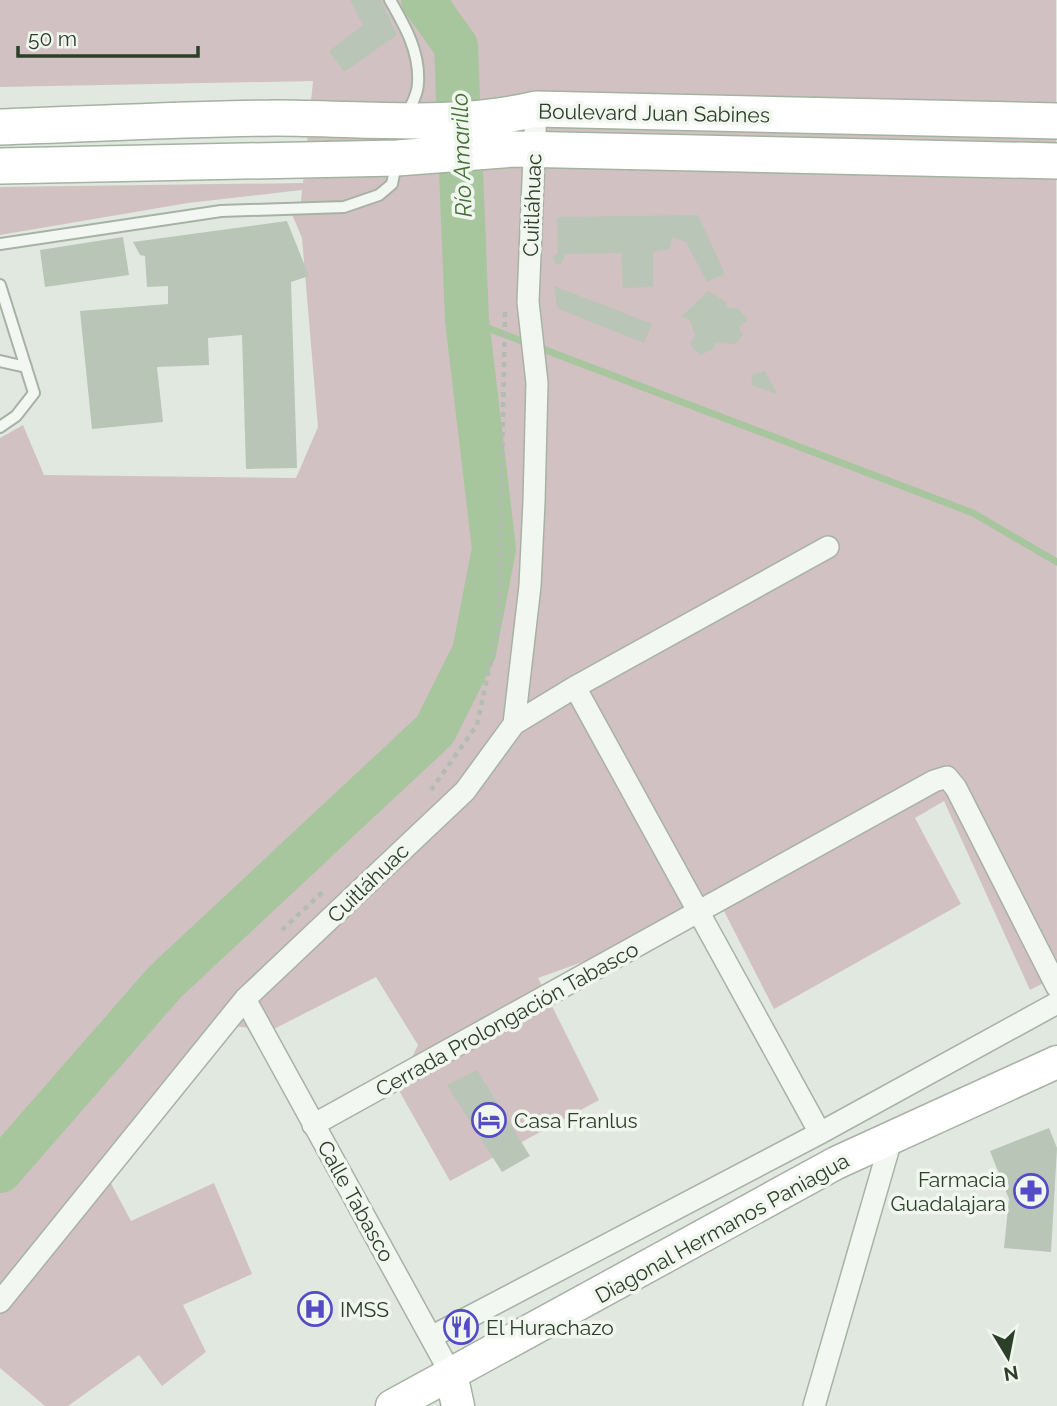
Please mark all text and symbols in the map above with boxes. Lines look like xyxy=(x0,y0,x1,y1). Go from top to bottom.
scale bar xyxy=(18,14,198,58)
text: 50 m xyxy=(28,26,77,51)
water label: Río Amarillo xyxy=(445,92,477,218)
street label: Boulevard Juan Sabines xyxy=(538,98,770,128)
street label: Cuitláhuac xyxy=(518,153,546,257)
street label: Cuitláhuac xyxy=(322,838,414,928)
street label: Cerrada Prolongación Tabasco xyxy=(371,936,643,1102)
hotel icon: Casa Franlus xyxy=(470,1101,508,1139)
place label: Casa Franlus xyxy=(514,1108,638,1133)
street label: Calle Tabasco xyxy=(312,1136,400,1266)
street label: Diagonal Hermanos Paniagua xyxy=(591,1148,853,1308)
place label: Farmacia Guadalajara xyxy=(890,1167,1006,1216)
pharmacy icon: Farmacia Guadalajara xyxy=(1012,1172,1050,1210)
hospital icon: IMSS xyxy=(296,1290,334,1328)
place label: IMSS xyxy=(340,1297,389,1322)
restaurant icon: El Hurachazo xyxy=(442,1308,480,1346)
place label: El Hurachazo xyxy=(486,1315,614,1340)
north arrow xyxy=(973,1322,1043,1392)
text: N xyxy=(1002,1362,1020,1386)

